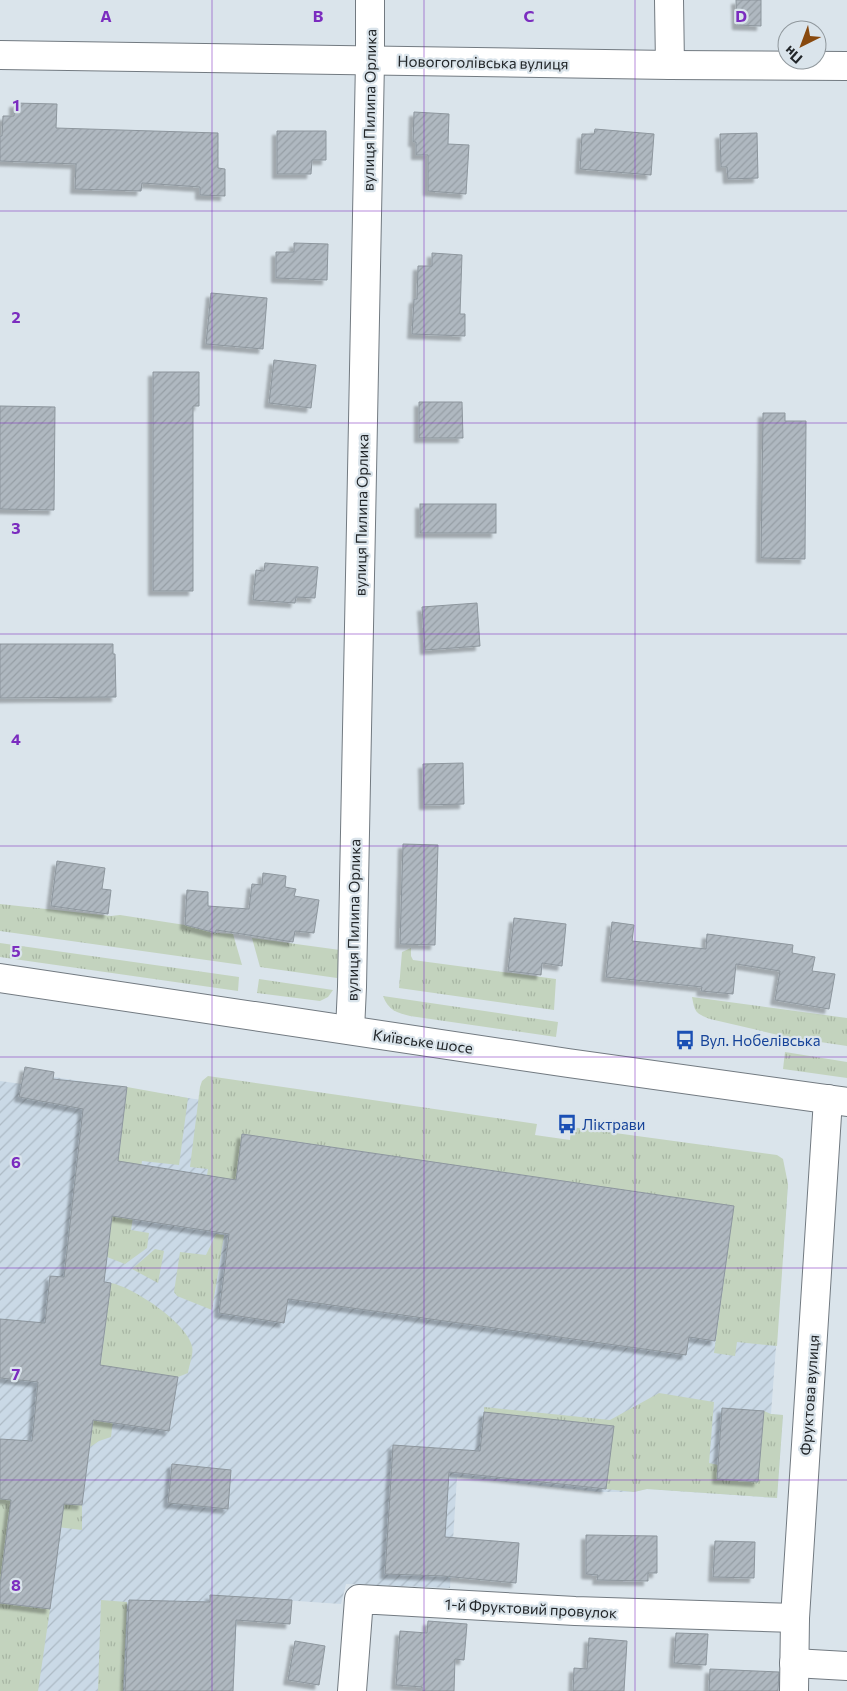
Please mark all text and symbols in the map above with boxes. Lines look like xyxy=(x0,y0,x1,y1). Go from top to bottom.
text: A xyxy=(100,6,112,25)
text: B xyxy=(313,6,324,25)
text: C xyxy=(524,6,535,25)
text: D xyxy=(735,6,747,25)
north arrow xyxy=(777,20,827,70)
street label: вулиця Пилипа Орлика xyxy=(359,29,379,191)
text: Пн xyxy=(780,43,806,68)
street label: Новогоголівська вулиця xyxy=(397,52,569,72)
text: 1 xyxy=(12,95,20,114)
text: 2 xyxy=(11,307,21,326)
street label: вулиця Пилипа Орлика xyxy=(351,434,371,596)
text: 3 xyxy=(11,518,21,537)
text: 4 xyxy=(11,729,21,748)
street label: вулиця Пилипа Орлика xyxy=(343,839,363,1001)
text: 5 xyxy=(11,941,21,960)
street label: Київське шосе xyxy=(372,1025,474,1057)
bus stop icon: Вул. Нобелівська xyxy=(674,1029,696,1051)
place label: Вул. Нобелівська xyxy=(700,1031,821,1049)
bus stop icon: Ліктрави xyxy=(556,1113,578,1135)
place label: Ліктрави xyxy=(582,1115,645,1133)
text: 6 xyxy=(11,1152,21,1171)
street label: Фруктова вулиця xyxy=(796,1334,822,1456)
text: 7 xyxy=(12,1364,21,1383)
text: 8 xyxy=(11,1575,21,1594)
street label: 1-й Фруктовий провулок xyxy=(444,1594,618,1622)

